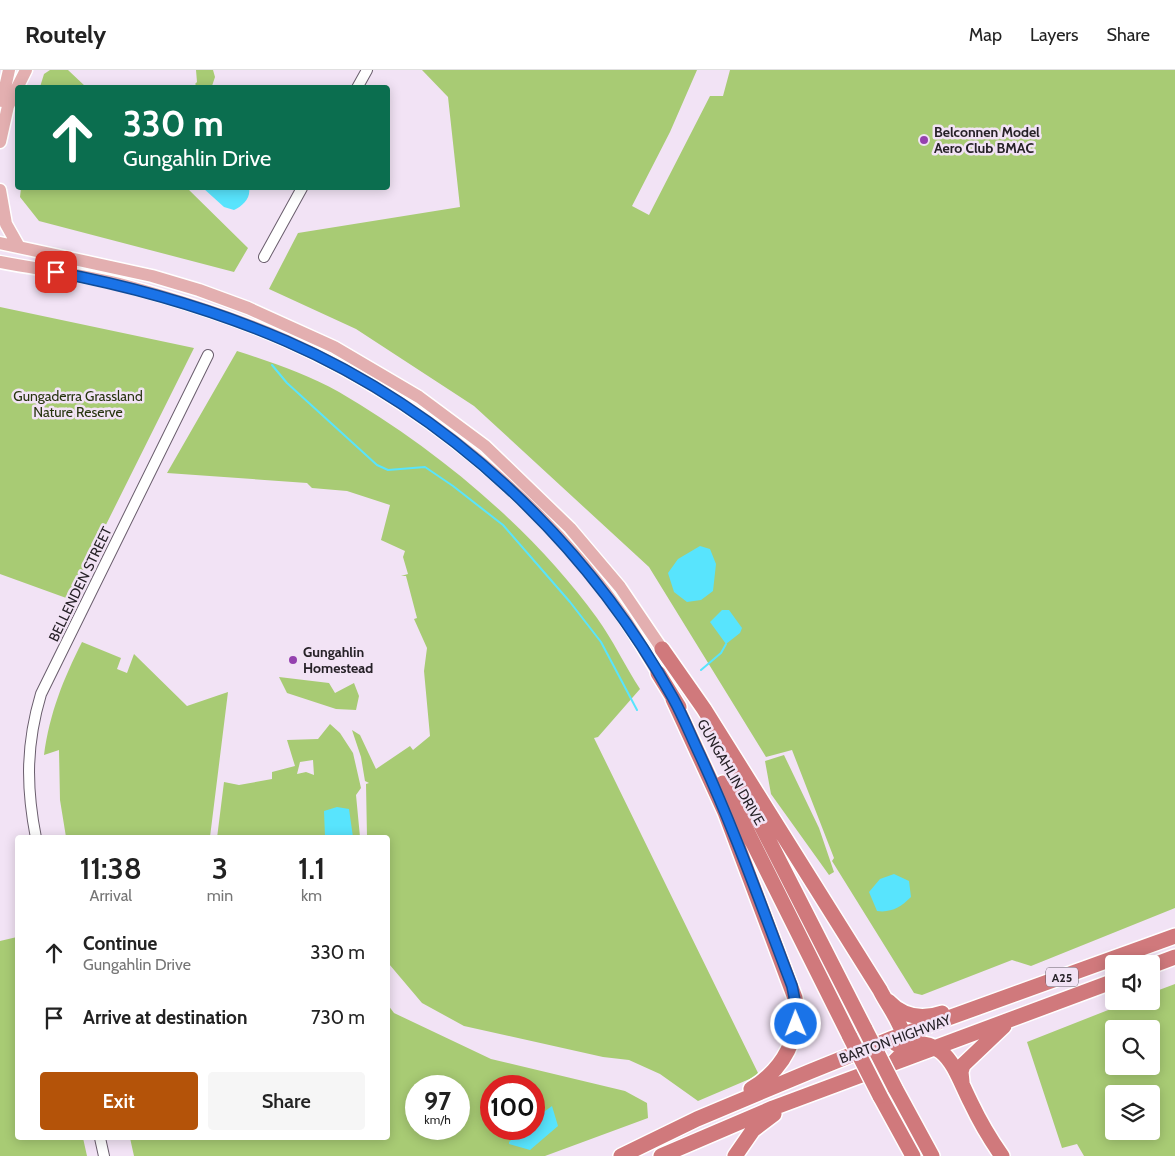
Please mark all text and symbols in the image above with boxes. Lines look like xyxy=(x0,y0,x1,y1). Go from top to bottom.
text: Routely xyxy=(25,20,106,49)
text: Map xyxy=(969,24,1002,46)
text: Layers xyxy=(1030,24,1079,46)
text: Share xyxy=(1107,24,1150,46)
text: 330 m xyxy=(123,102,224,145)
icon: ahead xyxy=(40,105,105,170)
place label: Belconnen Model Aero Club BMAC xyxy=(934,123,1040,157)
marker: Belconnen Model Aero Club BMAC xyxy=(918,134,930,146)
text: Gungahlin Drive xyxy=(123,145,271,172)
pin xyxy=(35,251,77,293)
icon: arrive xyxy=(42,258,70,286)
park label: Gungaderra Grassland Nature Reserve xyxy=(13,387,143,421)
street label: BELLENDEN STREET xyxy=(44,523,116,644)
place label: Gungahlin Homestead xyxy=(303,643,373,677)
marker: Gungahlin Homestead xyxy=(287,654,299,666)
street label: GUNGAHLIN DRIVE xyxy=(693,716,769,828)
text: 11:38 xyxy=(80,850,142,887)
text: 3 xyxy=(212,850,228,887)
text: 1.1 xyxy=(298,850,325,887)
text: Arrival xyxy=(90,886,132,905)
text: min xyxy=(207,886,233,905)
text: km xyxy=(301,886,322,905)
text: Continue xyxy=(83,932,157,955)
icon: ahead xyxy=(40,939,68,967)
text: 330 m xyxy=(310,941,365,964)
text: Gungahlin Drive xyxy=(83,955,191,974)
map controls xyxy=(1105,955,1160,1140)
button: sound xyxy=(1105,955,1160,1010)
road number: A25 xyxy=(1046,968,1078,986)
position arrow xyxy=(769,997,821,1049)
icon: arrive xyxy=(40,1004,68,1032)
text: Arrive at destination xyxy=(83,1006,247,1029)
text: 730 m xyxy=(311,1006,365,1029)
street label: BARTON HIGHWAY xyxy=(837,1010,954,1068)
button: search xyxy=(1105,1020,1160,1075)
button: Exit xyxy=(40,1072,198,1130)
button: Share xyxy=(208,1072,365,1130)
speed limit sign: 100 xyxy=(480,1075,545,1140)
button: layers xyxy=(1105,1085,1160,1140)
text: 97 xyxy=(424,1086,451,1116)
text: km/h xyxy=(424,1112,451,1127)

